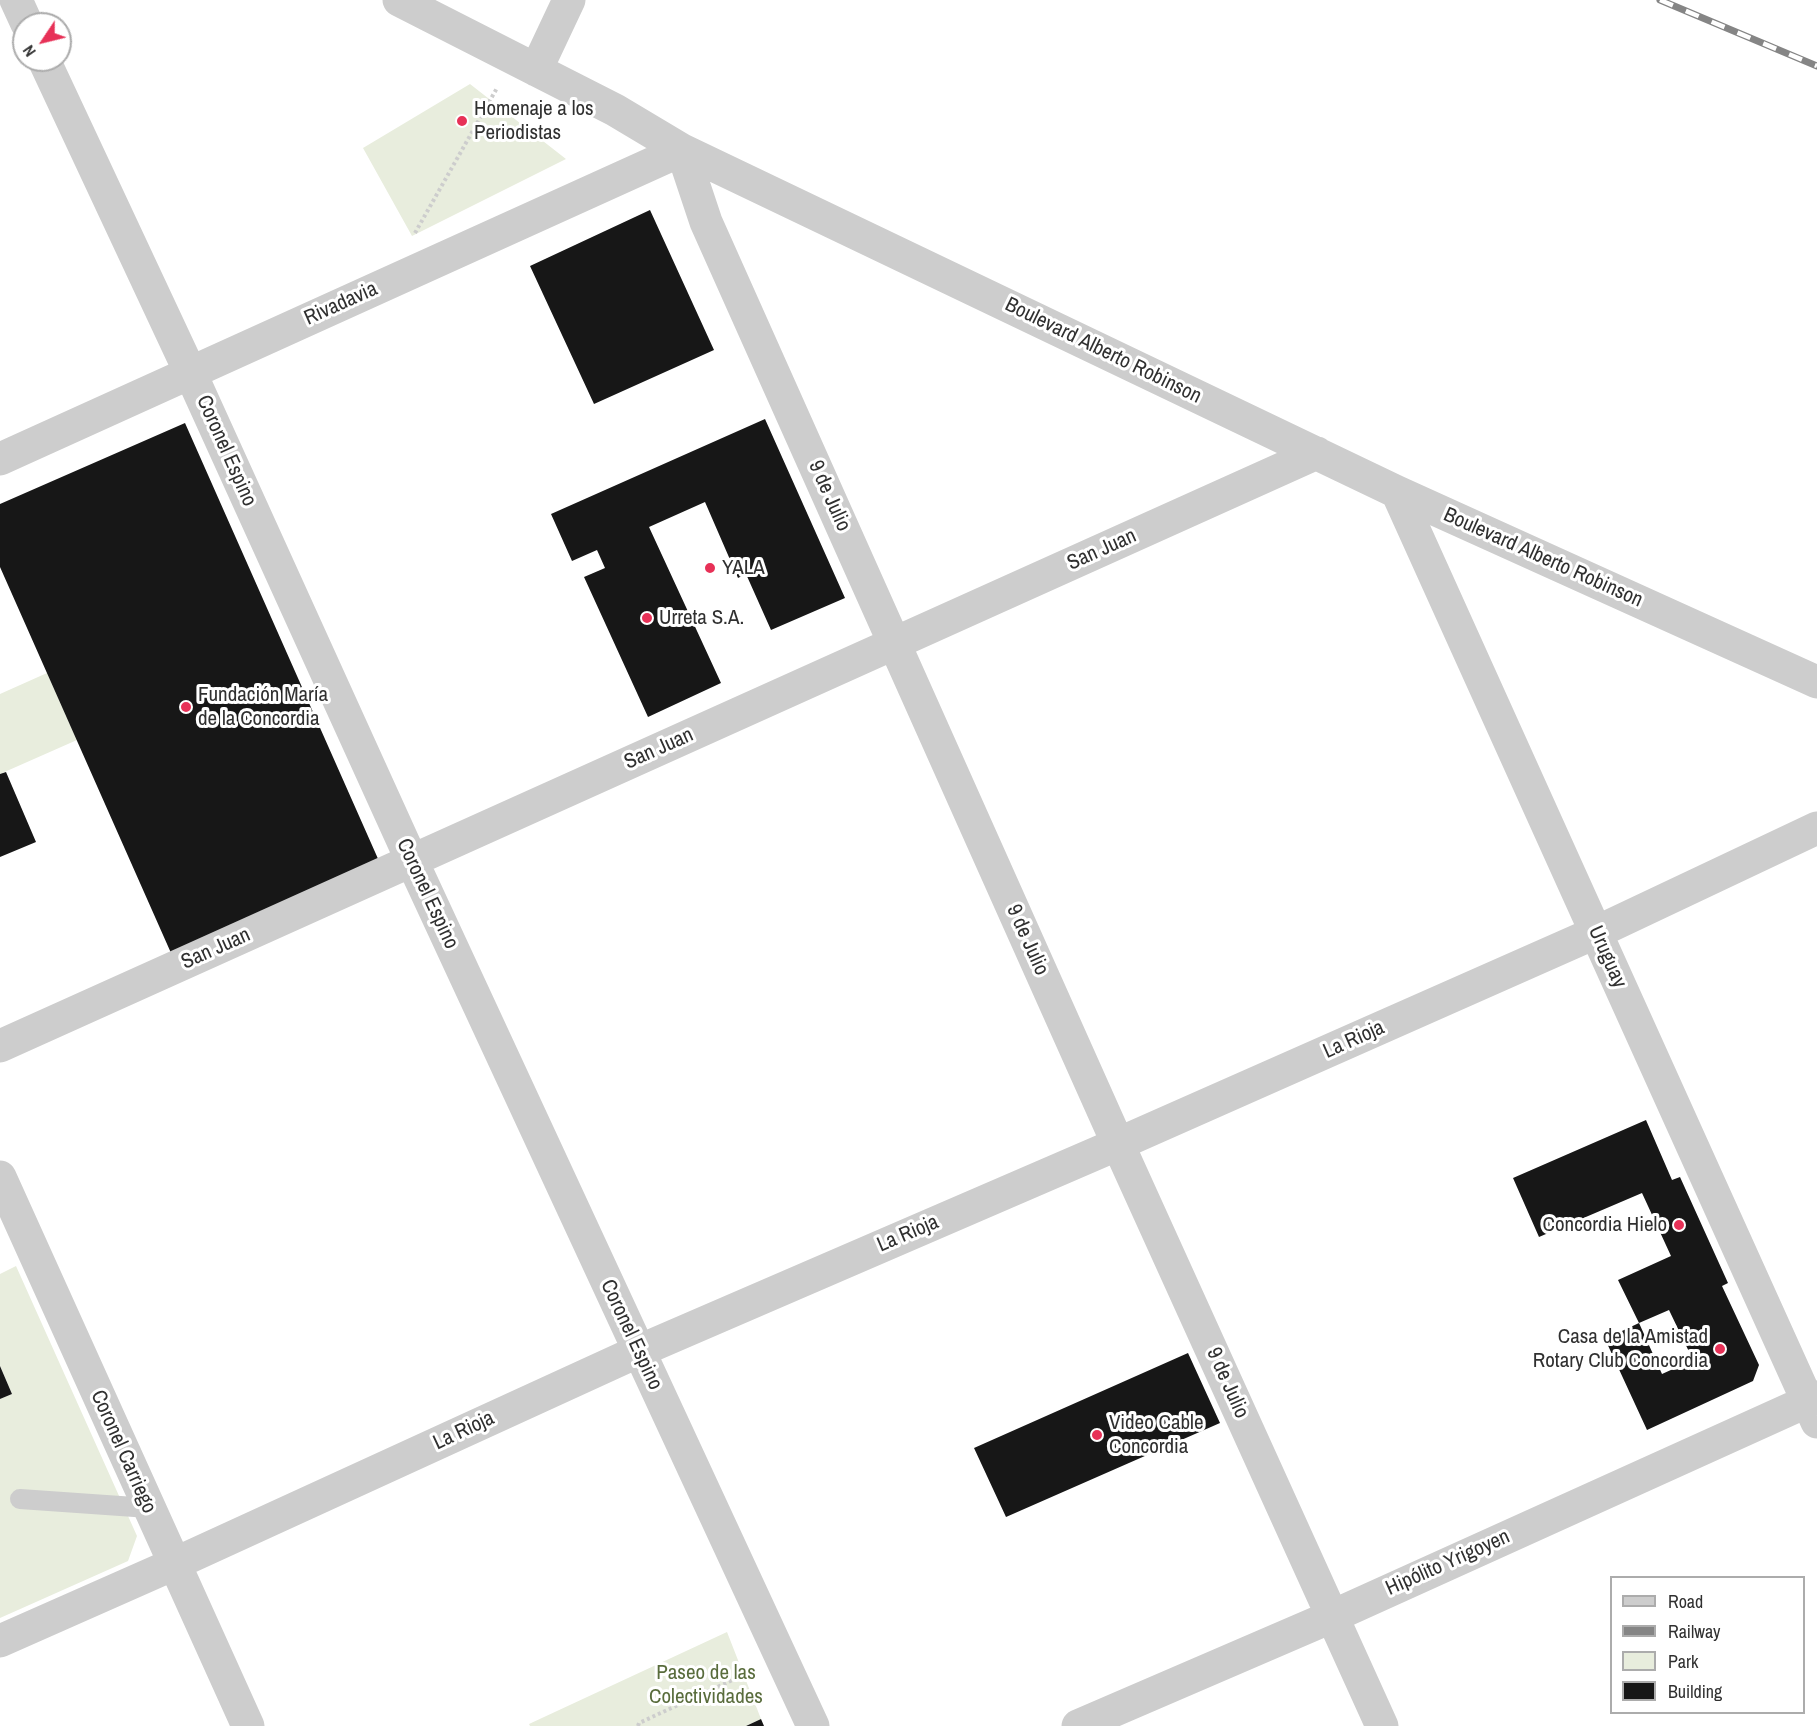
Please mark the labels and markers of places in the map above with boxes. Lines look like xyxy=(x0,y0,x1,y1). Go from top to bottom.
place label: Homenaje a los Periodistas xyxy=(474,96,594,146)
marker: Homenaje a los Periodistas xyxy=(455,114,469,128)
place label: YALA xyxy=(722,555,765,581)
marker: YALA xyxy=(703,561,717,575)
place label: Urreta S.A. xyxy=(659,605,744,631)
marker: Urreta S.A. xyxy=(640,611,654,625)
place label: Fundación María de la Concordia xyxy=(198,682,328,732)
marker: Fundación María de la Concordia xyxy=(179,700,193,714)
place label: Concordia Hielo xyxy=(1543,1212,1667,1238)
marker: Concordia Hielo xyxy=(1672,1218,1686,1232)
place label: Casa de la Amistad Rotary Club Concordia xyxy=(1533,1324,1708,1374)
marker: Casa de la Amistad Rotary Club Concordia xyxy=(1713,1342,1727,1356)
place label: Video Cable Concordia xyxy=(1109,1410,1203,1460)
marker: Video Cable Concordia xyxy=(1090,1428,1104,1442)

